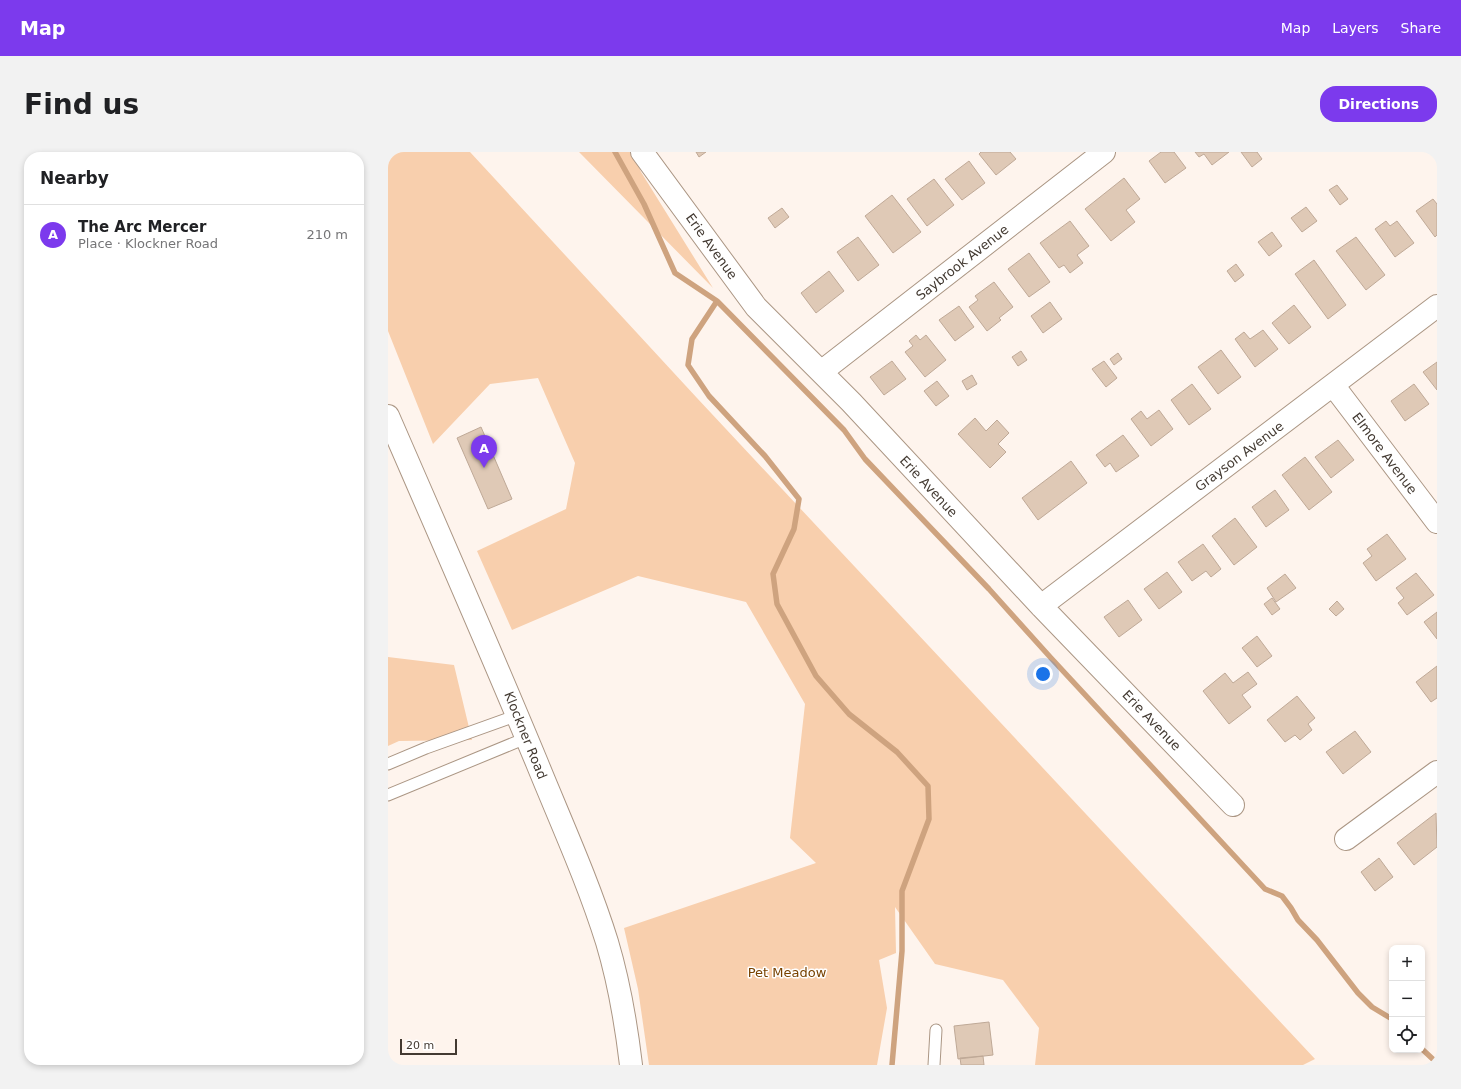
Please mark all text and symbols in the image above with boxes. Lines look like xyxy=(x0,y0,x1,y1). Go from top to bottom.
text: Map xyxy=(20,17,65,39)
text: Map xyxy=(1281,20,1310,36)
text: Layers xyxy=(1332,20,1379,36)
text: Share xyxy=(1401,20,1441,36)
button: Directions xyxy=(1320,86,1437,122)
text: Find us xyxy=(24,88,139,121)
text: Nearby xyxy=(40,168,109,188)
street label: Erie Avenue xyxy=(683,210,740,282)
text: The Arc Mercer xyxy=(78,218,206,236)
street label: Saybrook Avenue xyxy=(913,222,1011,303)
text: A xyxy=(48,227,58,242)
text: 210 m xyxy=(306,227,348,242)
text: Place · Klockner Road xyxy=(78,236,218,251)
street label: Elmore Avenue xyxy=(1349,410,1420,497)
street label: Grayson Avenue xyxy=(1192,418,1286,494)
pin: A xyxy=(471,435,497,468)
street label: Erie Avenue xyxy=(897,453,961,520)
your location xyxy=(1033,664,1053,684)
street label: Erie Avenue xyxy=(1119,687,1184,753)
street label: Klockner Road xyxy=(501,689,550,781)
map controls xyxy=(1389,945,1425,1053)
button: + xyxy=(1389,945,1425,981)
park label: Pet Meadow xyxy=(748,965,827,980)
button: − xyxy=(1389,981,1425,1017)
button: locate xyxy=(1389,1017,1425,1053)
scale bar xyxy=(400,1037,457,1056)
text: 20 m xyxy=(406,1039,434,1052)

